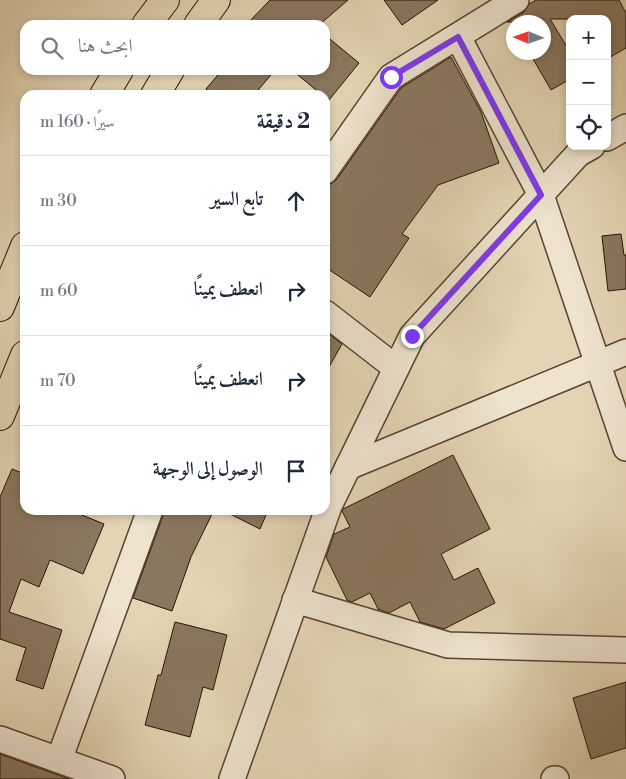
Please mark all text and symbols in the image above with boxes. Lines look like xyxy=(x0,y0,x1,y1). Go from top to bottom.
north arrow xyxy=(506,15,551,60)
map controls xyxy=(566,15,611,150)
button: + xyxy=(566,15,611,60)
search box xyxy=(20,20,330,75)
icon: search xyxy=(38,34,66,62)
text: ابحث هنا xyxy=(78,34,133,58)
button: − xyxy=(566,60,611,105)
route start xyxy=(380,66,403,89)
button: locate xyxy=(566,105,611,150)
text: 2 دقيقة xyxy=(257,109,310,135)
text: سيرًا · 160 m xyxy=(40,112,115,132)
text: تابع السير xyxy=(210,187,263,211)
icon: ahead xyxy=(282,187,310,215)
text: 30 m xyxy=(40,191,77,211)
text: انعطف يمينًا xyxy=(194,277,263,301)
icon: right xyxy=(282,277,310,305)
text: 60 m xyxy=(40,281,78,301)
route end xyxy=(401,325,424,348)
text: انعطف يمينًا xyxy=(194,367,263,391)
icon: right xyxy=(282,367,310,395)
text: 70 m xyxy=(40,371,76,391)
text: الوصول إلى الوجهة xyxy=(153,457,263,481)
icon: arrive xyxy=(282,457,310,485)

